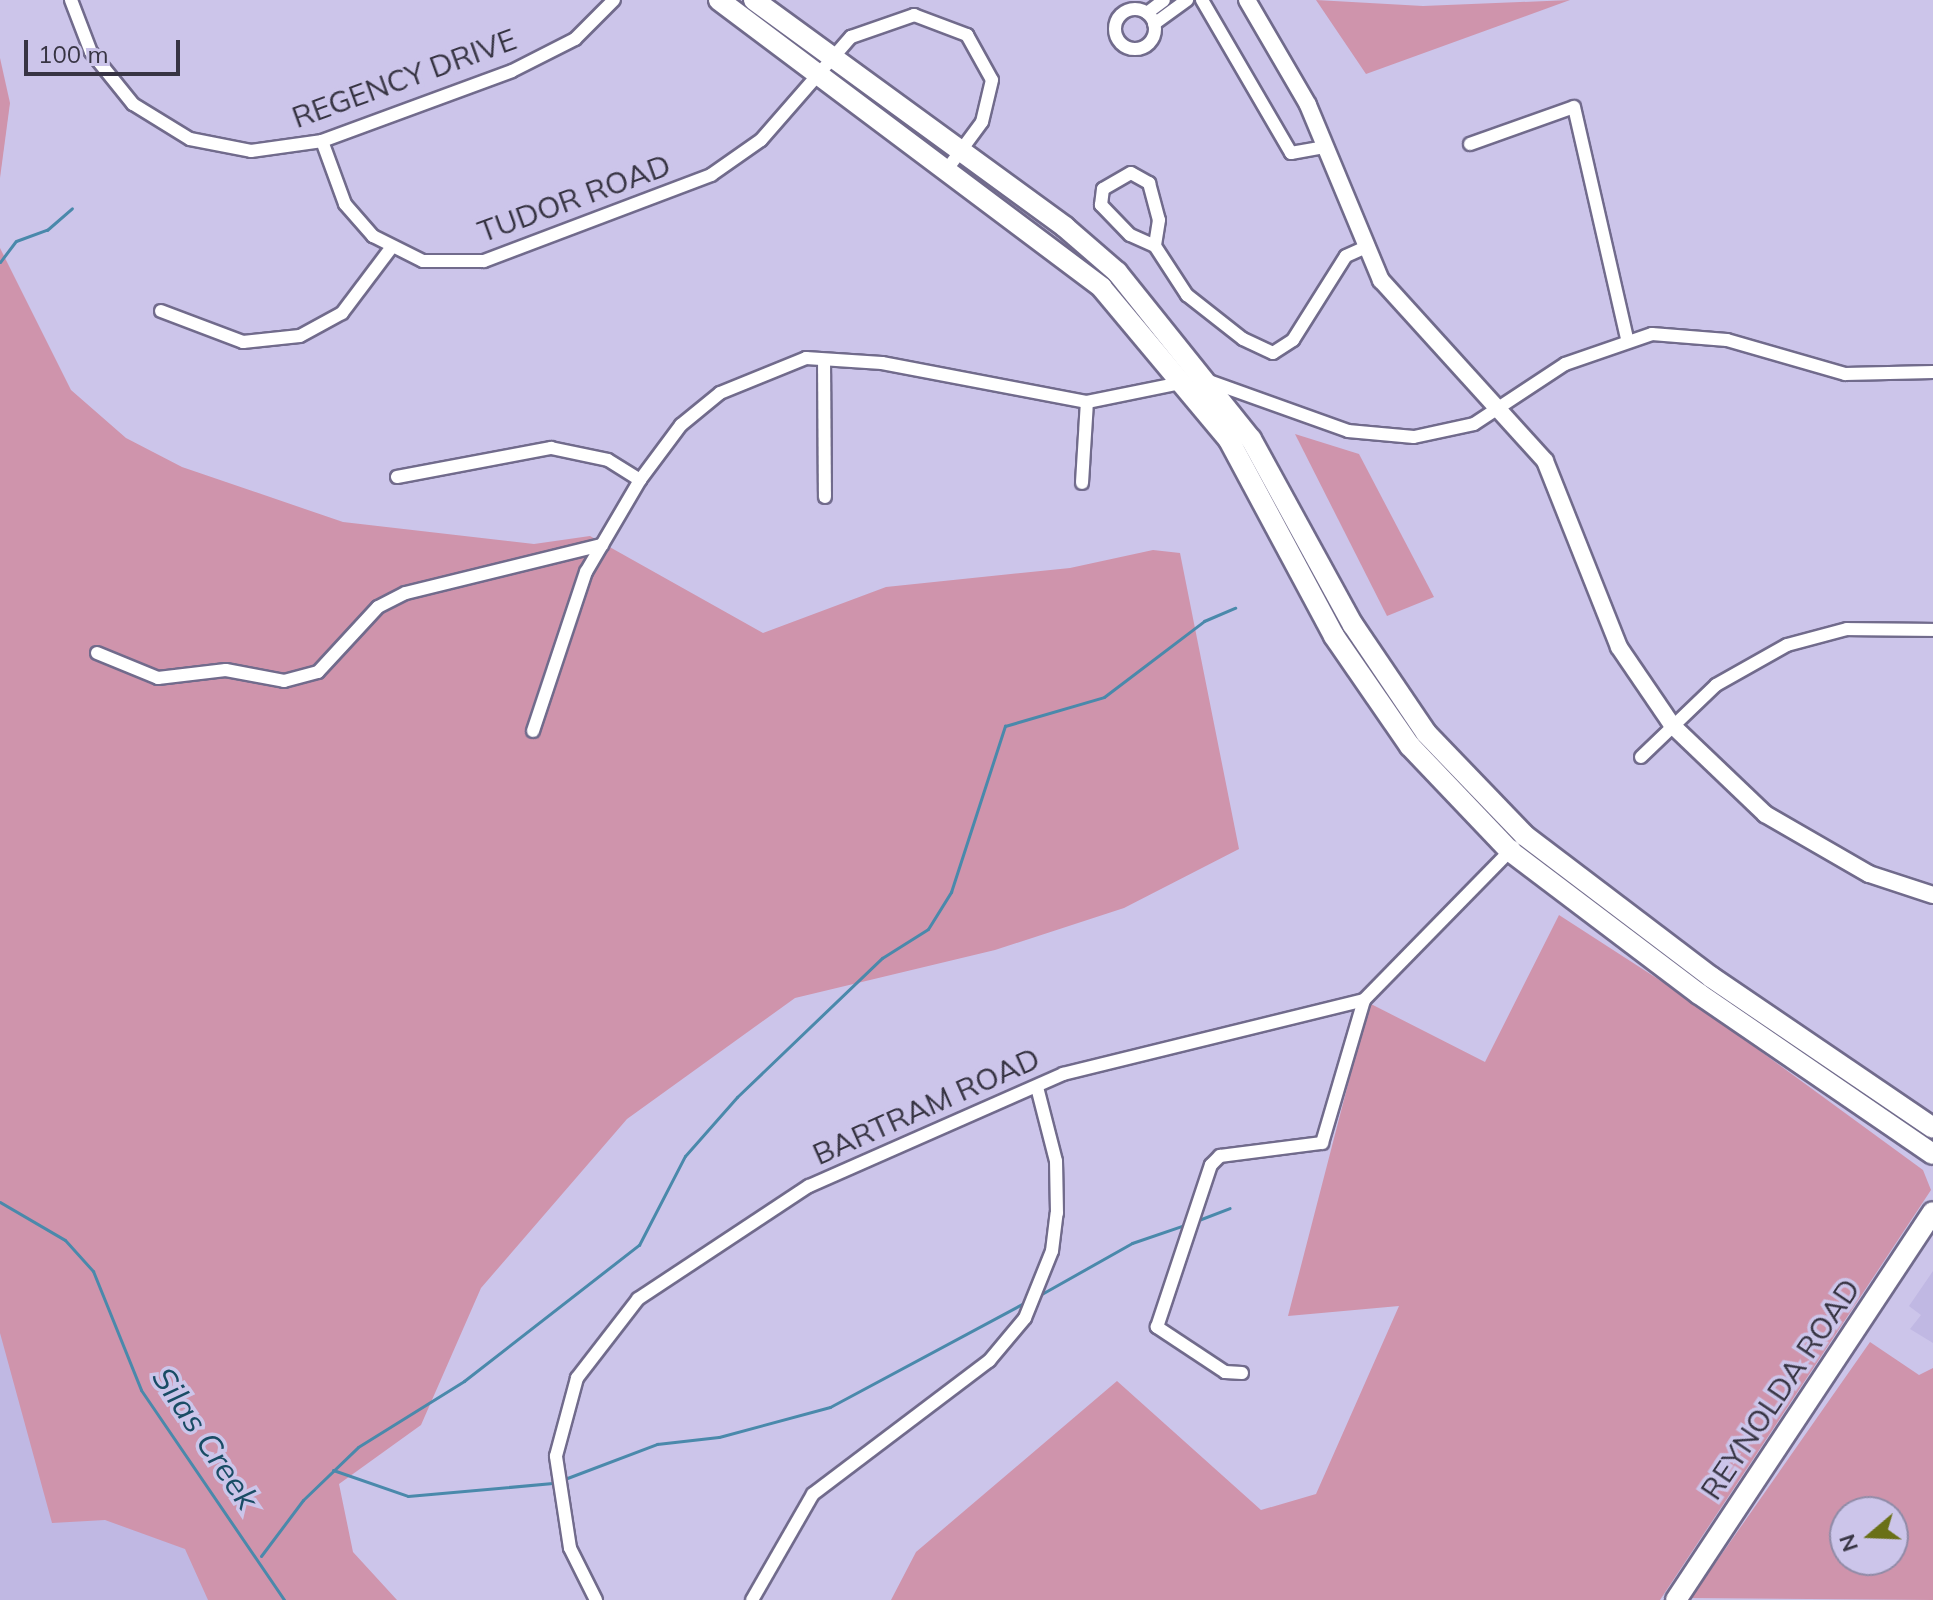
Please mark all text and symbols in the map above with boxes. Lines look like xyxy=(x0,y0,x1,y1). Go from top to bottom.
street label: REGENCY DRIVE xyxy=(287,21,521,135)
scale bar xyxy=(28,24,184,74)
text: 100 m xyxy=(38,39,109,69)
street label: TUDOR ROAD xyxy=(473,147,675,249)
street label: BARTRAM ROAD xyxy=(807,1040,1045,1172)
street label: REYNOLDA ROAD xyxy=(1693,1272,1867,1506)
water label: Silas Creek xyxy=(144,1360,268,1516)
north arrow xyxy=(1829,1496,1909,1576)
text: N xyxy=(1832,1531,1864,1556)

